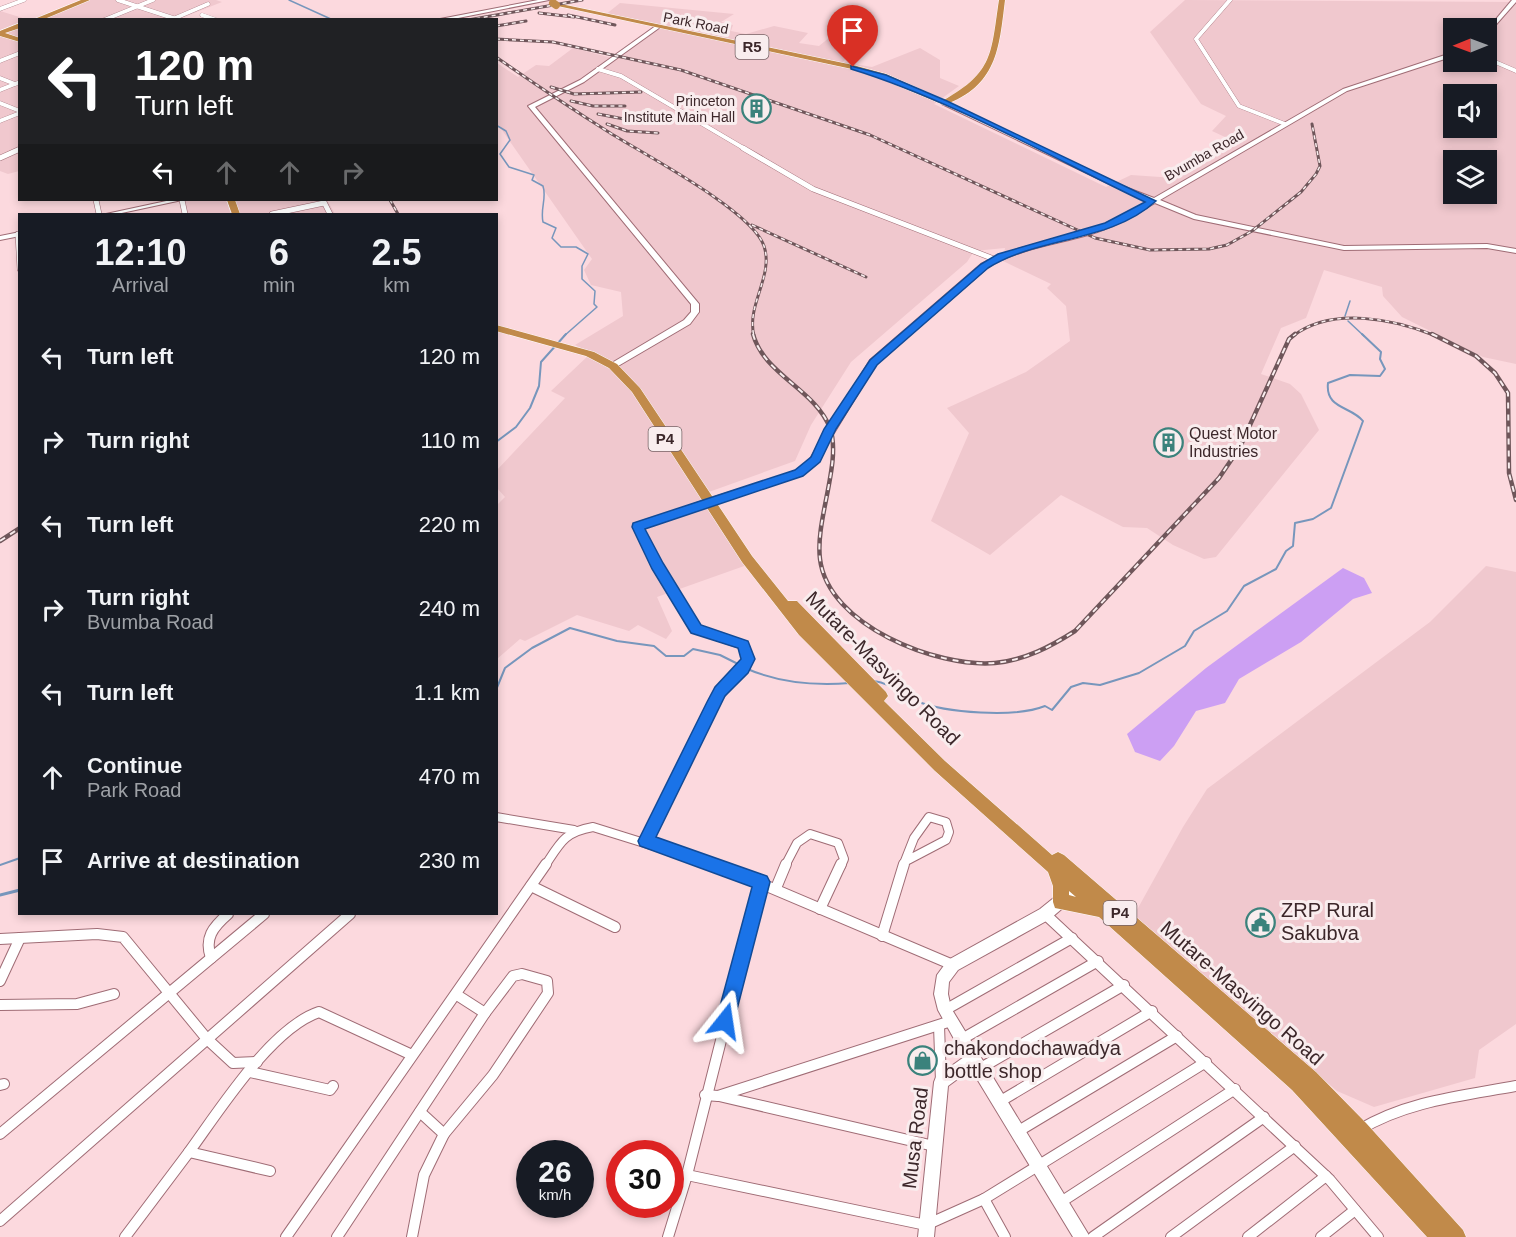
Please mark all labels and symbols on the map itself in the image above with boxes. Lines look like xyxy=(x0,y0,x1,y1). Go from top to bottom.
pin xyxy=(827,5,878,67)
street label: Park Road xyxy=(662,9,730,37)
north arrow xyxy=(1443,18,1497,72)
road number: R5 xyxy=(736,35,768,59)
place label: Princeton Institute Main Hall xyxy=(624,93,735,125)
building icon: Princeton Institute Main Hall xyxy=(740,93,772,125)
street label: Bvumba Road xyxy=(1162,126,1246,184)
place label: Quest Motor Industries xyxy=(1189,425,1278,460)
building icon: Quest Motor Industries xyxy=(1152,426,1184,458)
road number: P4 xyxy=(648,427,682,451)
street label: Mutare-Masvingo Road xyxy=(802,587,964,749)
place label: ZRP Rural Sakubva xyxy=(1281,899,1374,944)
road number: P4 xyxy=(1104,901,1136,925)
public building icon: ZRP Rural Sakubva xyxy=(1244,906,1276,938)
street label: Mutare-Masvingo Road xyxy=(1156,917,1328,1069)
position arrow xyxy=(693,989,757,1053)
place label: chakondochawadya bottle shop xyxy=(944,1037,1122,1082)
shop icon: chakondochawadya bottle shop xyxy=(907,1044,939,1076)
street label: Musa Road xyxy=(898,1086,932,1190)
speed limit sign: 30 xyxy=(606,1140,684,1218)

